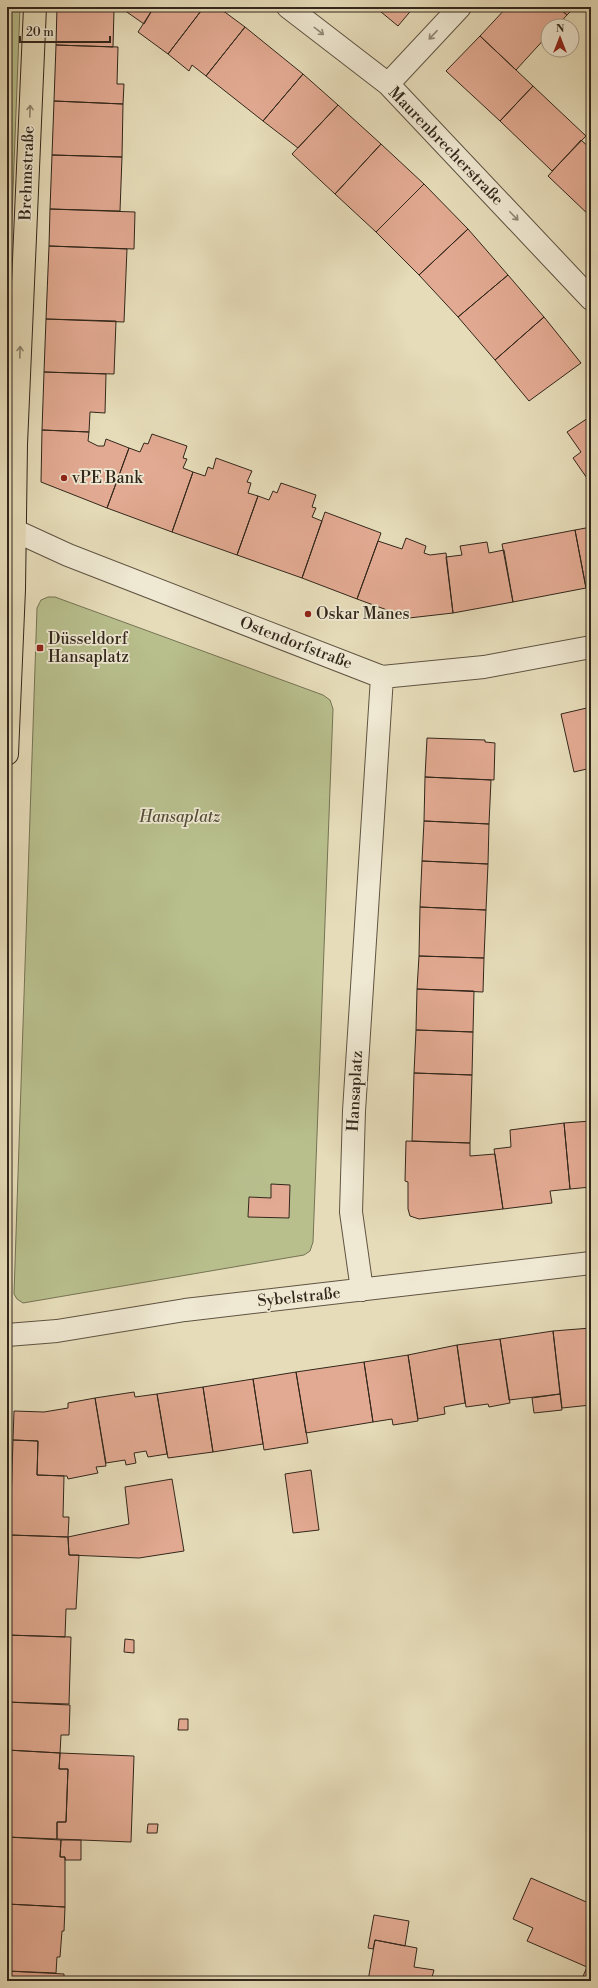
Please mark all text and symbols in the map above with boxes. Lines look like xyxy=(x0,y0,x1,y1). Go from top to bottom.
scale bar xyxy=(20,18,110,44)
north arrow xyxy=(540,18,580,58)
text: N xyxy=(556,22,565,36)
text: 20 m xyxy=(26,25,54,40)
one-way arrow xyxy=(313,27,324,35)
one-way arrow xyxy=(429,30,438,40)
street label: Maurenbrecherstraße xyxy=(384,83,508,209)
one-way arrow xyxy=(26,105,34,118)
street label: Brehmstraße xyxy=(15,125,39,222)
one-way arrow xyxy=(509,211,518,222)
one-way arrow xyxy=(16,346,23,359)
place label: vPE Bank xyxy=(71,468,144,488)
marker: vPE Bank xyxy=(59,473,69,483)
place label: Oskar Manes xyxy=(316,604,410,624)
marker: Oskar Manes xyxy=(303,609,313,619)
street label: Ostendorfstraße xyxy=(237,612,355,674)
place label: Düsseldorf Hansaplatz xyxy=(48,629,129,667)
marker: Düsseldorf Hansaplatz xyxy=(35,643,45,653)
park label: Hansaplatz xyxy=(138,807,221,827)
street label: Hansaplatz xyxy=(343,1050,367,1132)
street label: Sybelstraße xyxy=(256,1283,342,1311)

